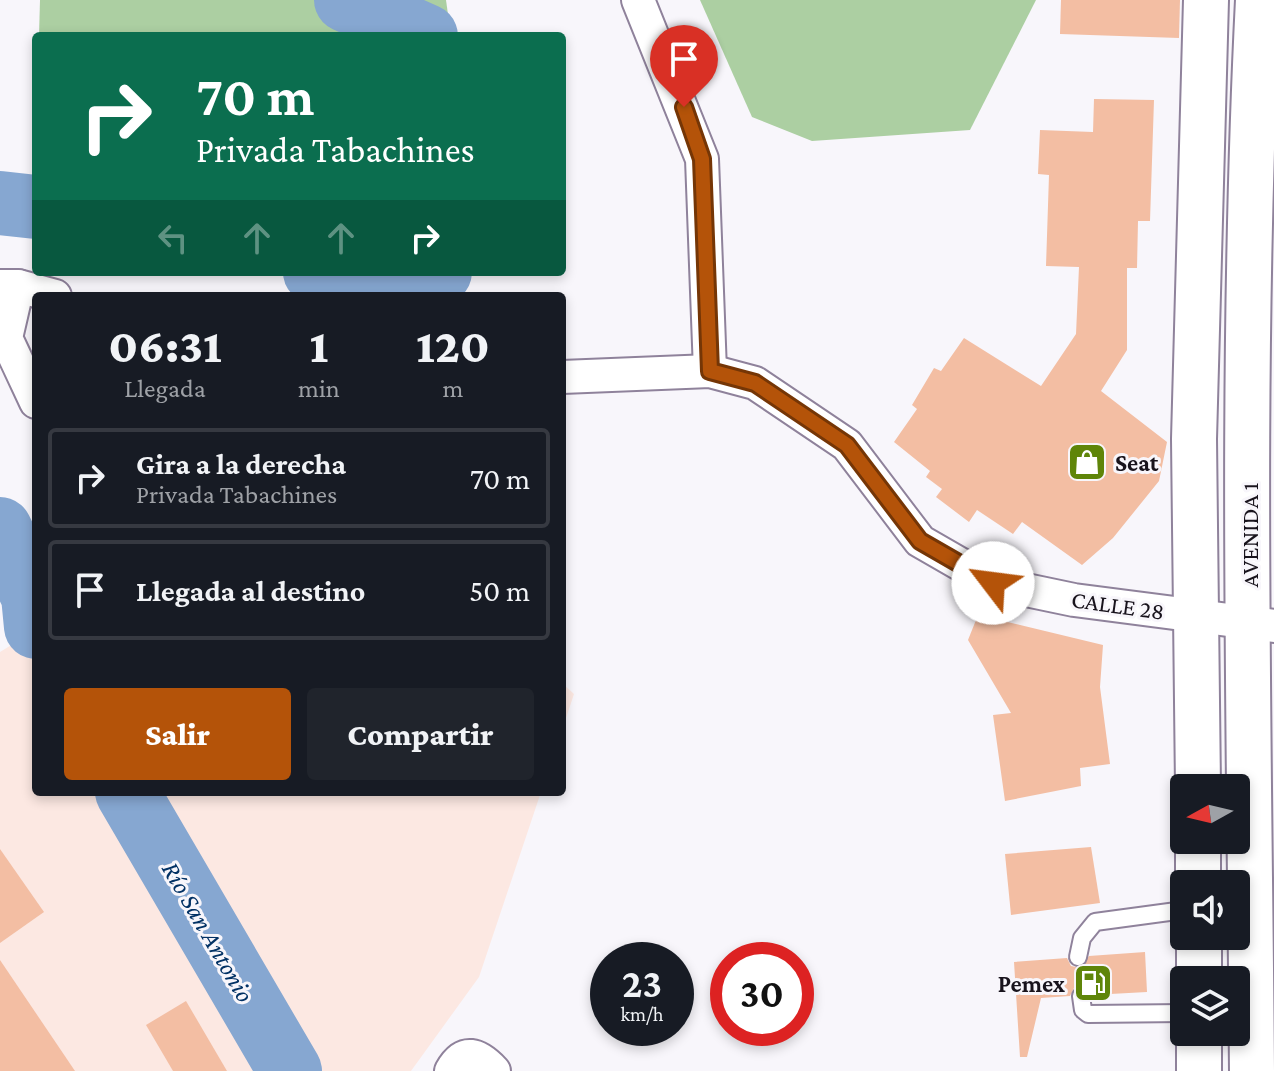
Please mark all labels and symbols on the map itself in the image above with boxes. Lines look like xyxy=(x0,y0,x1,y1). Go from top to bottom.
pin xyxy=(650,25,718,107)
shop icon: Seat xyxy=(1066,441,1108,483)
place label: Seat xyxy=(1115,449,1159,476)
street label: AVENIDA 1 xyxy=(1236,482,1263,587)
position arrow xyxy=(951,541,1035,625)
street label: CALLE 28 xyxy=(1070,585,1166,625)
north arrow xyxy=(1170,774,1250,854)
water label: Río San Antonio xyxy=(156,857,260,1007)
speed limit sign: 30 xyxy=(710,942,814,1046)
fuel station icon: Pemex xyxy=(1072,962,1114,1004)
place label: Pemex xyxy=(998,970,1066,997)

